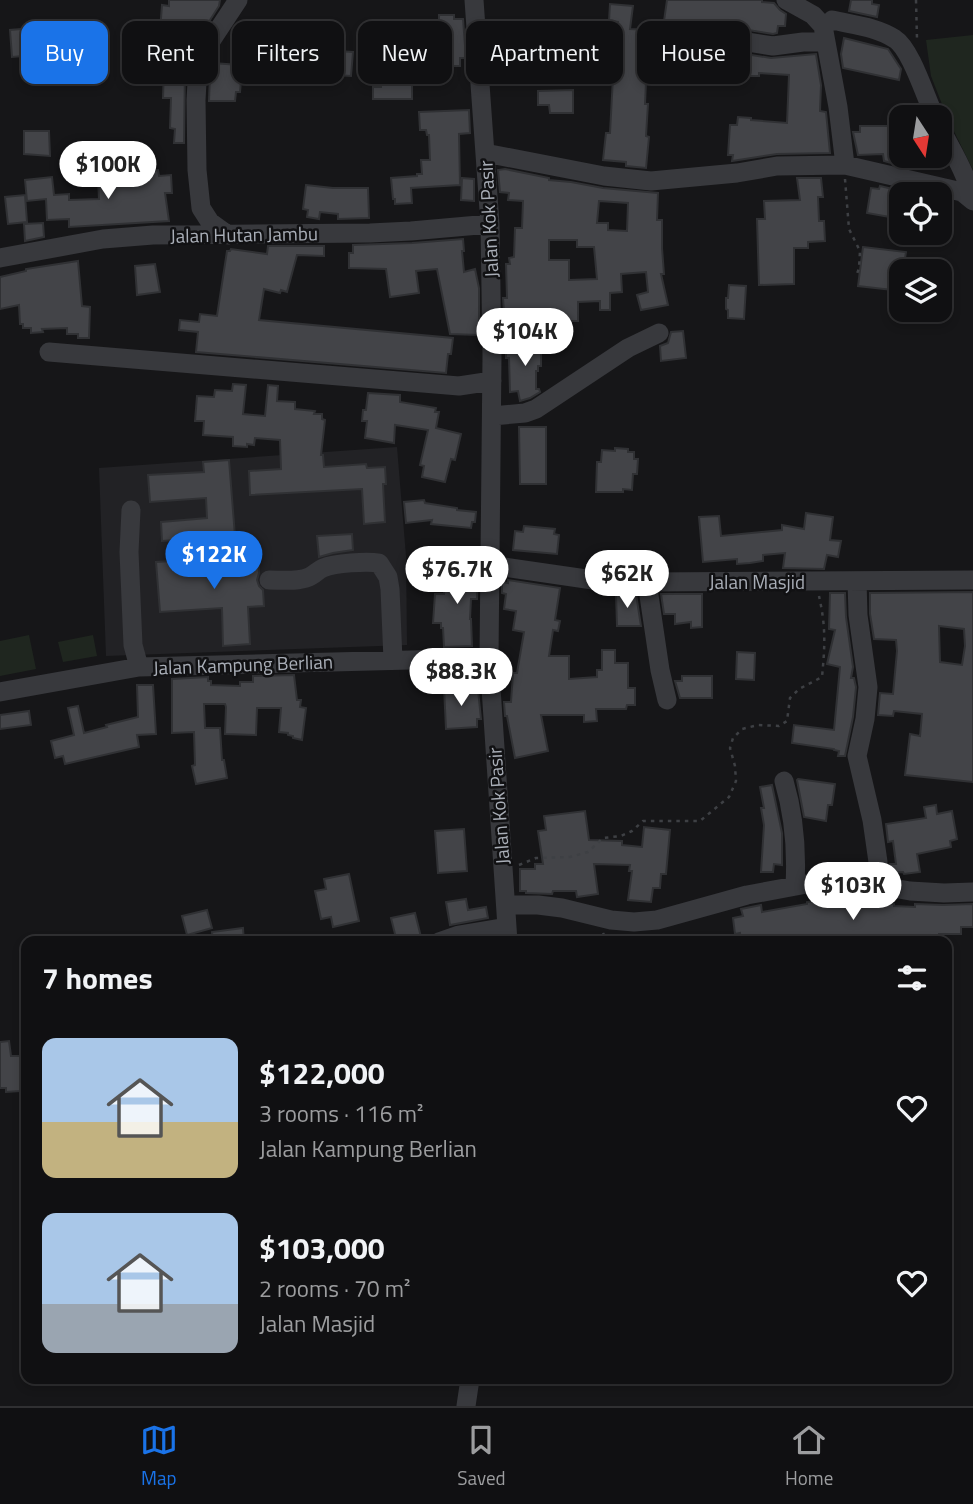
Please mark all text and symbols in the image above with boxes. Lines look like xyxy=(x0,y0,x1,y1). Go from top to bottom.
chip: Buy xyxy=(21,21,108,84)
chip: Rent xyxy=(122,21,218,84)
chip: Filters xyxy=(232,21,344,84)
chip: New xyxy=(358,21,452,84)
chip: Apartment xyxy=(466,21,623,84)
chip: House xyxy=(637,21,750,84)
north arrow xyxy=(889,105,952,168)
map controls xyxy=(889,105,952,322)
pin: $100K xyxy=(59,142,157,201)
text: $100K xyxy=(75,146,141,181)
street label: Jalan Kok Pasir xyxy=(470,159,506,278)
button: locate xyxy=(889,182,952,245)
street label: Jalan Hutan Jambu xyxy=(170,218,318,250)
button: layers xyxy=(889,259,952,322)
pin: $104K xyxy=(476,308,574,368)
text: $104K xyxy=(492,313,558,348)
pin: $122K xyxy=(165,532,263,591)
text: $122K xyxy=(181,536,247,571)
pin: $76.7K xyxy=(400,546,514,606)
pin: $62K xyxy=(586,550,668,610)
text: $76.7K xyxy=(421,551,493,586)
text: $62K xyxy=(601,555,653,590)
street label: Jalan Masjid xyxy=(709,567,805,596)
street label: Jalan Kampung Berlian xyxy=(153,646,333,682)
pin: $88.3K xyxy=(404,648,518,708)
text: $88.3K xyxy=(425,653,497,688)
street label: Jalan Kok Pasir xyxy=(479,746,517,866)
pin: $103K xyxy=(804,862,902,922)
text: $103K xyxy=(820,867,886,902)
text: 7 homes xyxy=(42,955,153,1001)
icon: filters xyxy=(893,959,931,997)
text: $122,000 xyxy=(259,1050,385,1096)
icon: home xyxy=(98,1066,182,1150)
icon: heart xyxy=(893,1089,931,1127)
text: 3 rooms · 116 m² xyxy=(259,1096,423,1131)
text: Jalan Kampung Berlian xyxy=(259,1131,477,1166)
text: $103,000 xyxy=(259,1225,385,1271)
icon: home xyxy=(98,1241,182,1325)
icon: heart xyxy=(893,1264,931,1302)
text: 2 rooms · 70 m² xyxy=(259,1271,410,1306)
text: Jalan Masjid xyxy=(259,1306,375,1341)
tab: Map xyxy=(140,1421,178,1492)
tab: Saved xyxy=(457,1421,506,1492)
tab: Home xyxy=(785,1421,833,1492)

